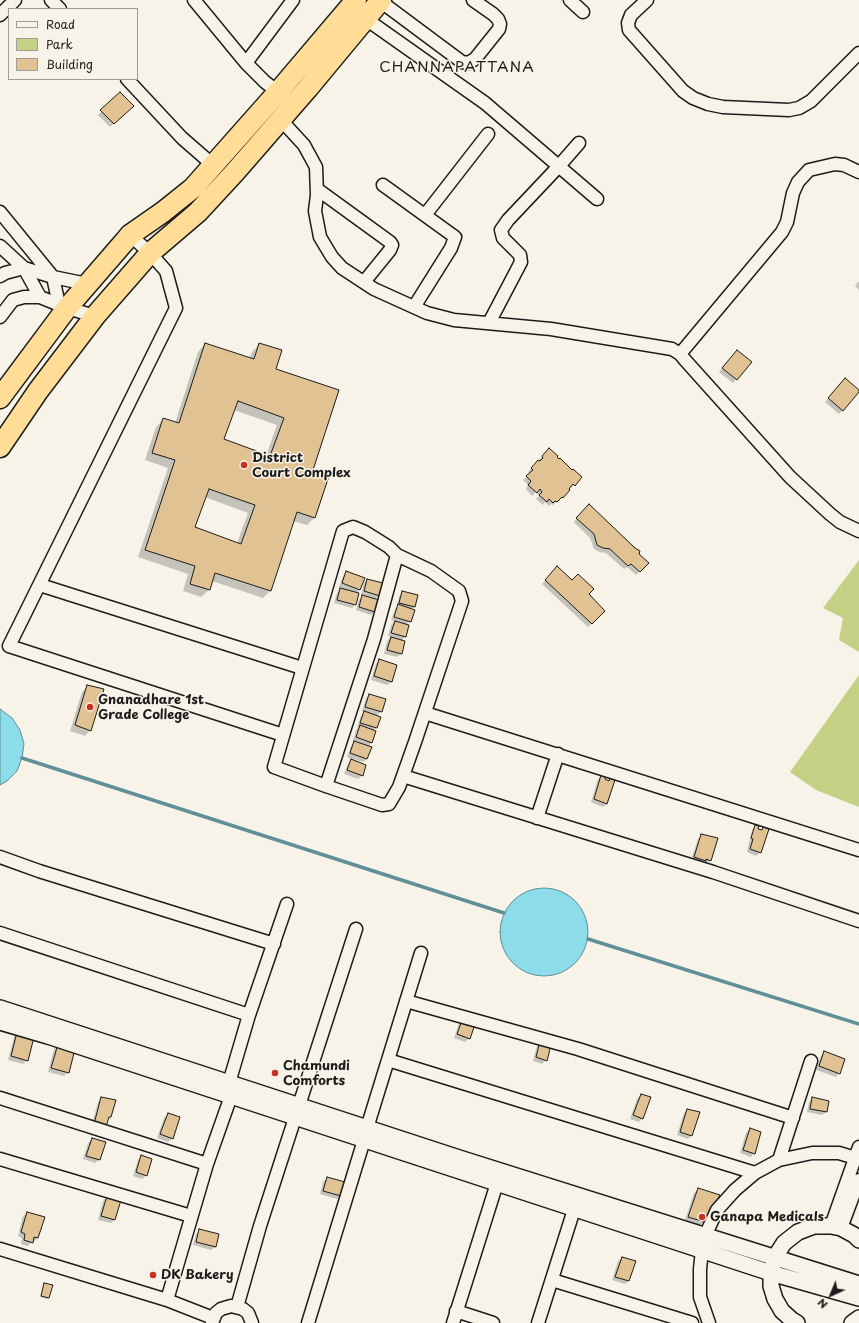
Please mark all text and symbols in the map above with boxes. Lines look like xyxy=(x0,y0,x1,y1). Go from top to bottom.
legend xyxy=(8,8,138,80)
text: Road xyxy=(46,15,75,33)
text: Park xyxy=(46,35,73,53)
text: Building xyxy=(46,55,93,73)
district label: CHANNAPATTANA xyxy=(379,59,535,77)
place label: District Court Complex xyxy=(252,450,351,481)
marker: District Court Complex xyxy=(239,460,249,470)
place label: Gnanadhare 1st Grade College xyxy=(98,692,204,723)
marker: Gnanadhare 1st Grade College xyxy=(85,702,95,712)
place label: Chamundi Comforts xyxy=(283,1058,350,1089)
marker: Chamundi Comforts xyxy=(270,1068,280,1078)
place label: Ganapa Medicals xyxy=(710,1209,824,1225)
marker: Ganapa Medicals xyxy=(697,1212,707,1222)
place label: DK Bakery xyxy=(161,1267,233,1283)
marker: DK Bakery xyxy=(148,1270,158,1280)
north arrow xyxy=(811,1275,851,1315)
text: N xyxy=(813,1295,831,1313)

